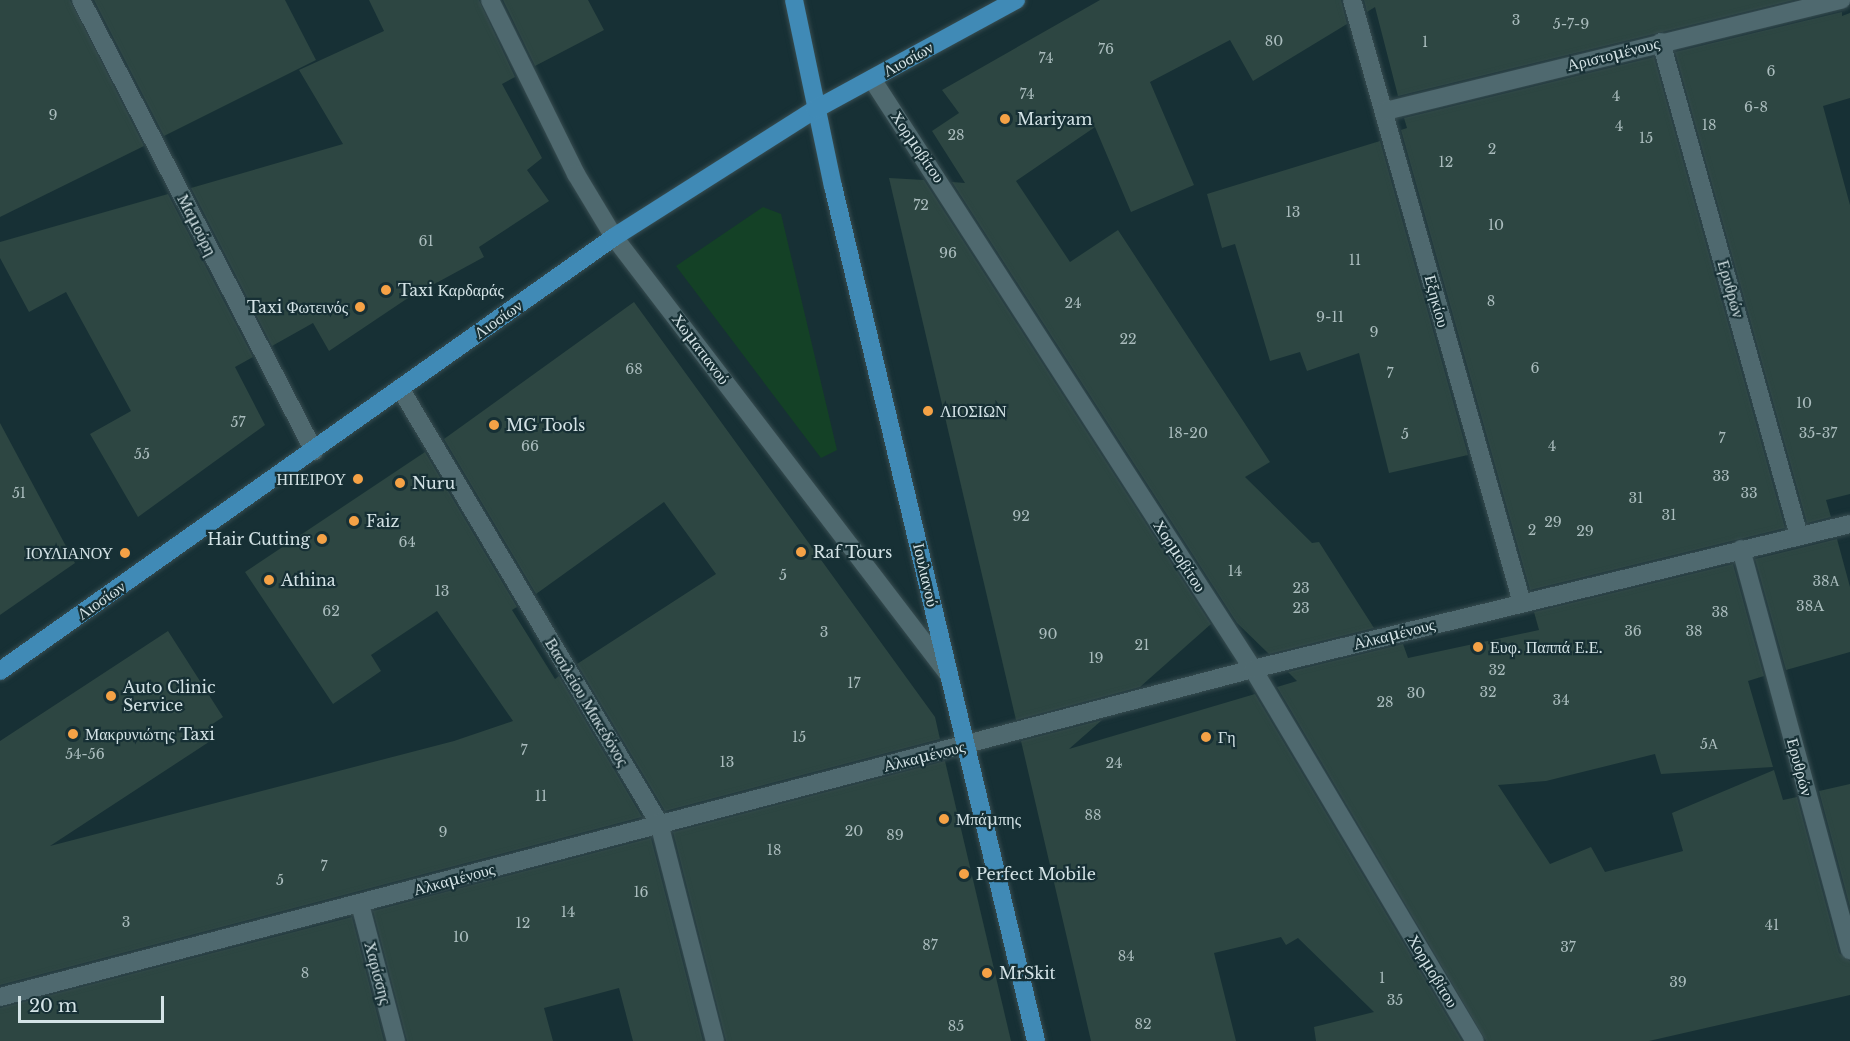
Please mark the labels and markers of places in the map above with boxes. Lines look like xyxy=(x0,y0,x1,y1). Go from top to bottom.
place label: Mariyam xyxy=(1017,109,1092,129)
marker: Mariyam xyxy=(998,112,1012,126)
place label: Taxi Καρδαράς xyxy=(398,280,504,300)
marker: Taxi Καρδαράς xyxy=(379,283,393,297)
place label: Taxi Φωτεινός xyxy=(247,297,348,317)
marker: Taxi Φωτεινός xyxy=(353,300,367,314)
place label: ΛΙΟΣΙΩΝ xyxy=(940,401,1007,421)
marker: ΛΙΟΣΙΩΝ xyxy=(921,404,935,418)
place label: MG Tools xyxy=(506,415,586,435)
marker: MG Tools xyxy=(487,418,501,432)
place label: ΗΠΕΙΡΟΥ xyxy=(277,469,346,489)
marker: ΗΠΕΙΡΟΥ xyxy=(351,472,365,486)
place label: Nuru xyxy=(412,473,455,493)
marker: Nuru xyxy=(393,476,407,490)
place label: Faiz xyxy=(366,511,399,531)
marker: Faiz xyxy=(347,514,361,528)
place label: Hair Cutting xyxy=(207,529,310,549)
marker: Hair Cutting xyxy=(315,532,329,546)
place label: Raf Tours xyxy=(813,542,893,562)
place label: ΙΟΥΛΙΑΝΟΥ xyxy=(26,543,113,563)
marker: Raf Tours xyxy=(794,545,808,559)
marker: ΙΟΥΛΙΑΝΟΥ xyxy=(118,546,132,560)
place label: Athina xyxy=(281,570,336,590)
marker: Athina xyxy=(262,573,276,587)
place label: Ευφ. Παππά Ε.Ε. xyxy=(1490,637,1603,657)
marker: Ευφ. Παππά Ε.Ε. xyxy=(1471,640,1485,654)
place label: Auto Clinic Service xyxy=(123,677,216,715)
marker: Auto Clinic Service xyxy=(104,689,118,703)
place label: Μακρυνιώτης Taxi xyxy=(85,724,215,744)
marker: Μακρυνιώτης Taxi xyxy=(66,727,80,741)
place label: Γη xyxy=(1218,727,1236,747)
marker: Γη xyxy=(1199,730,1213,744)
place label: Μπάμπης xyxy=(956,809,1021,829)
marker: Μπάμπης xyxy=(937,812,951,826)
place label: Perfect Mobile xyxy=(976,864,1096,884)
marker: Perfect Mobile xyxy=(957,867,971,881)
place label: MrSkit xyxy=(999,963,1056,983)
marker: MrSkit xyxy=(980,966,994,980)

